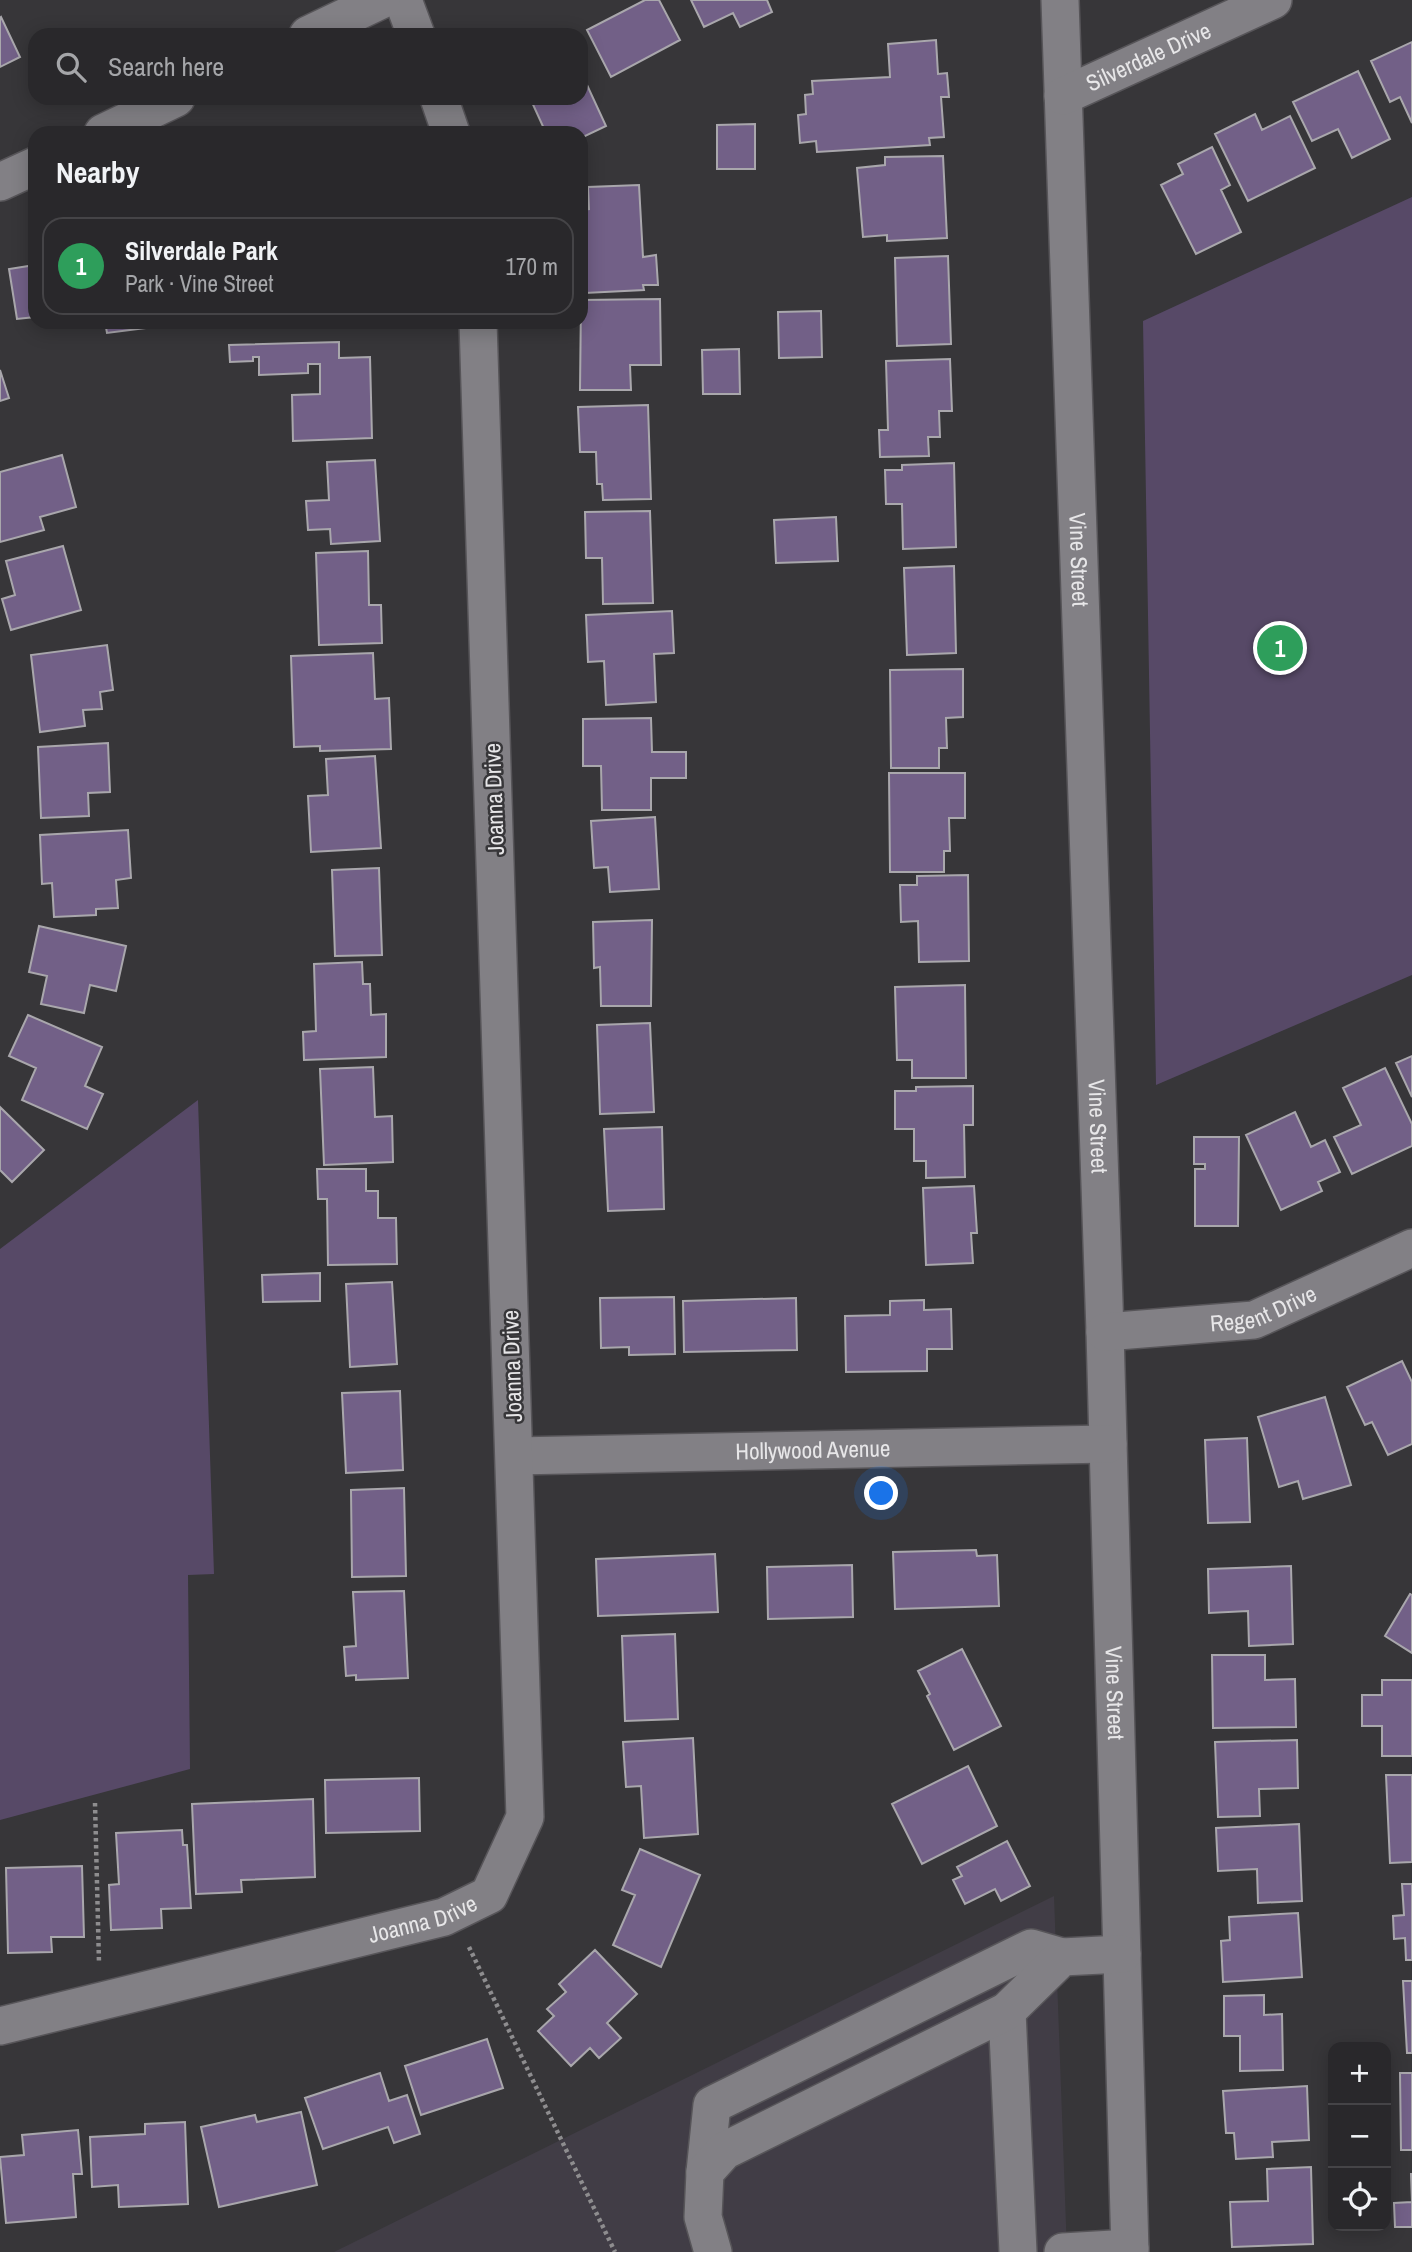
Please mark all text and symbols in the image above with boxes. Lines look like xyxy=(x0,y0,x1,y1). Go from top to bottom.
street label: Silverdale Drive xyxy=(1081,14,1216,98)
search box xyxy=(28,28,588,105)
icon: search xyxy=(52,48,90,86)
text: Search here xyxy=(108,49,224,84)
text: Nearby xyxy=(56,152,139,192)
text: Silverdale Park xyxy=(125,233,278,268)
text: 1 xyxy=(76,251,86,282)
text: 170 m xyxy=(506,251,558,282)
text: Park · Vine Street xyxy=(125,268,274,299)
street label: Vine Street xyxy=(1062,512,1096,607)
pin: 1 xyxy=(1257,622,1303,674)
street label: Joanna Drive xyxy=(476,742,511,856)
street label: Vine Street xyxy=(1081,1079,1116,1174)
street label: Regent Drive xyxy=(1209,1278,1321,1338)
street label: Joanna Drive xyxy=(494,1309,529,1423)
street label: Hollywood Avenue xyxy=(735,1432,891,1467)
your location xyxy=(864,1476,898,1510)
street label: Vine Street xyxy=(1099,1646,1132,1741)
street label: Joanna Drive xyxy=(365,1887,482,1950)
map controls xyxy=(1328,2042,1391,2231)
button: + xyxy=(1328,2042,1391,2105)
button: − xyxy=(1328,2105,1391,2168)
button: locate xyxy=(1328,2168,1391,2231)

